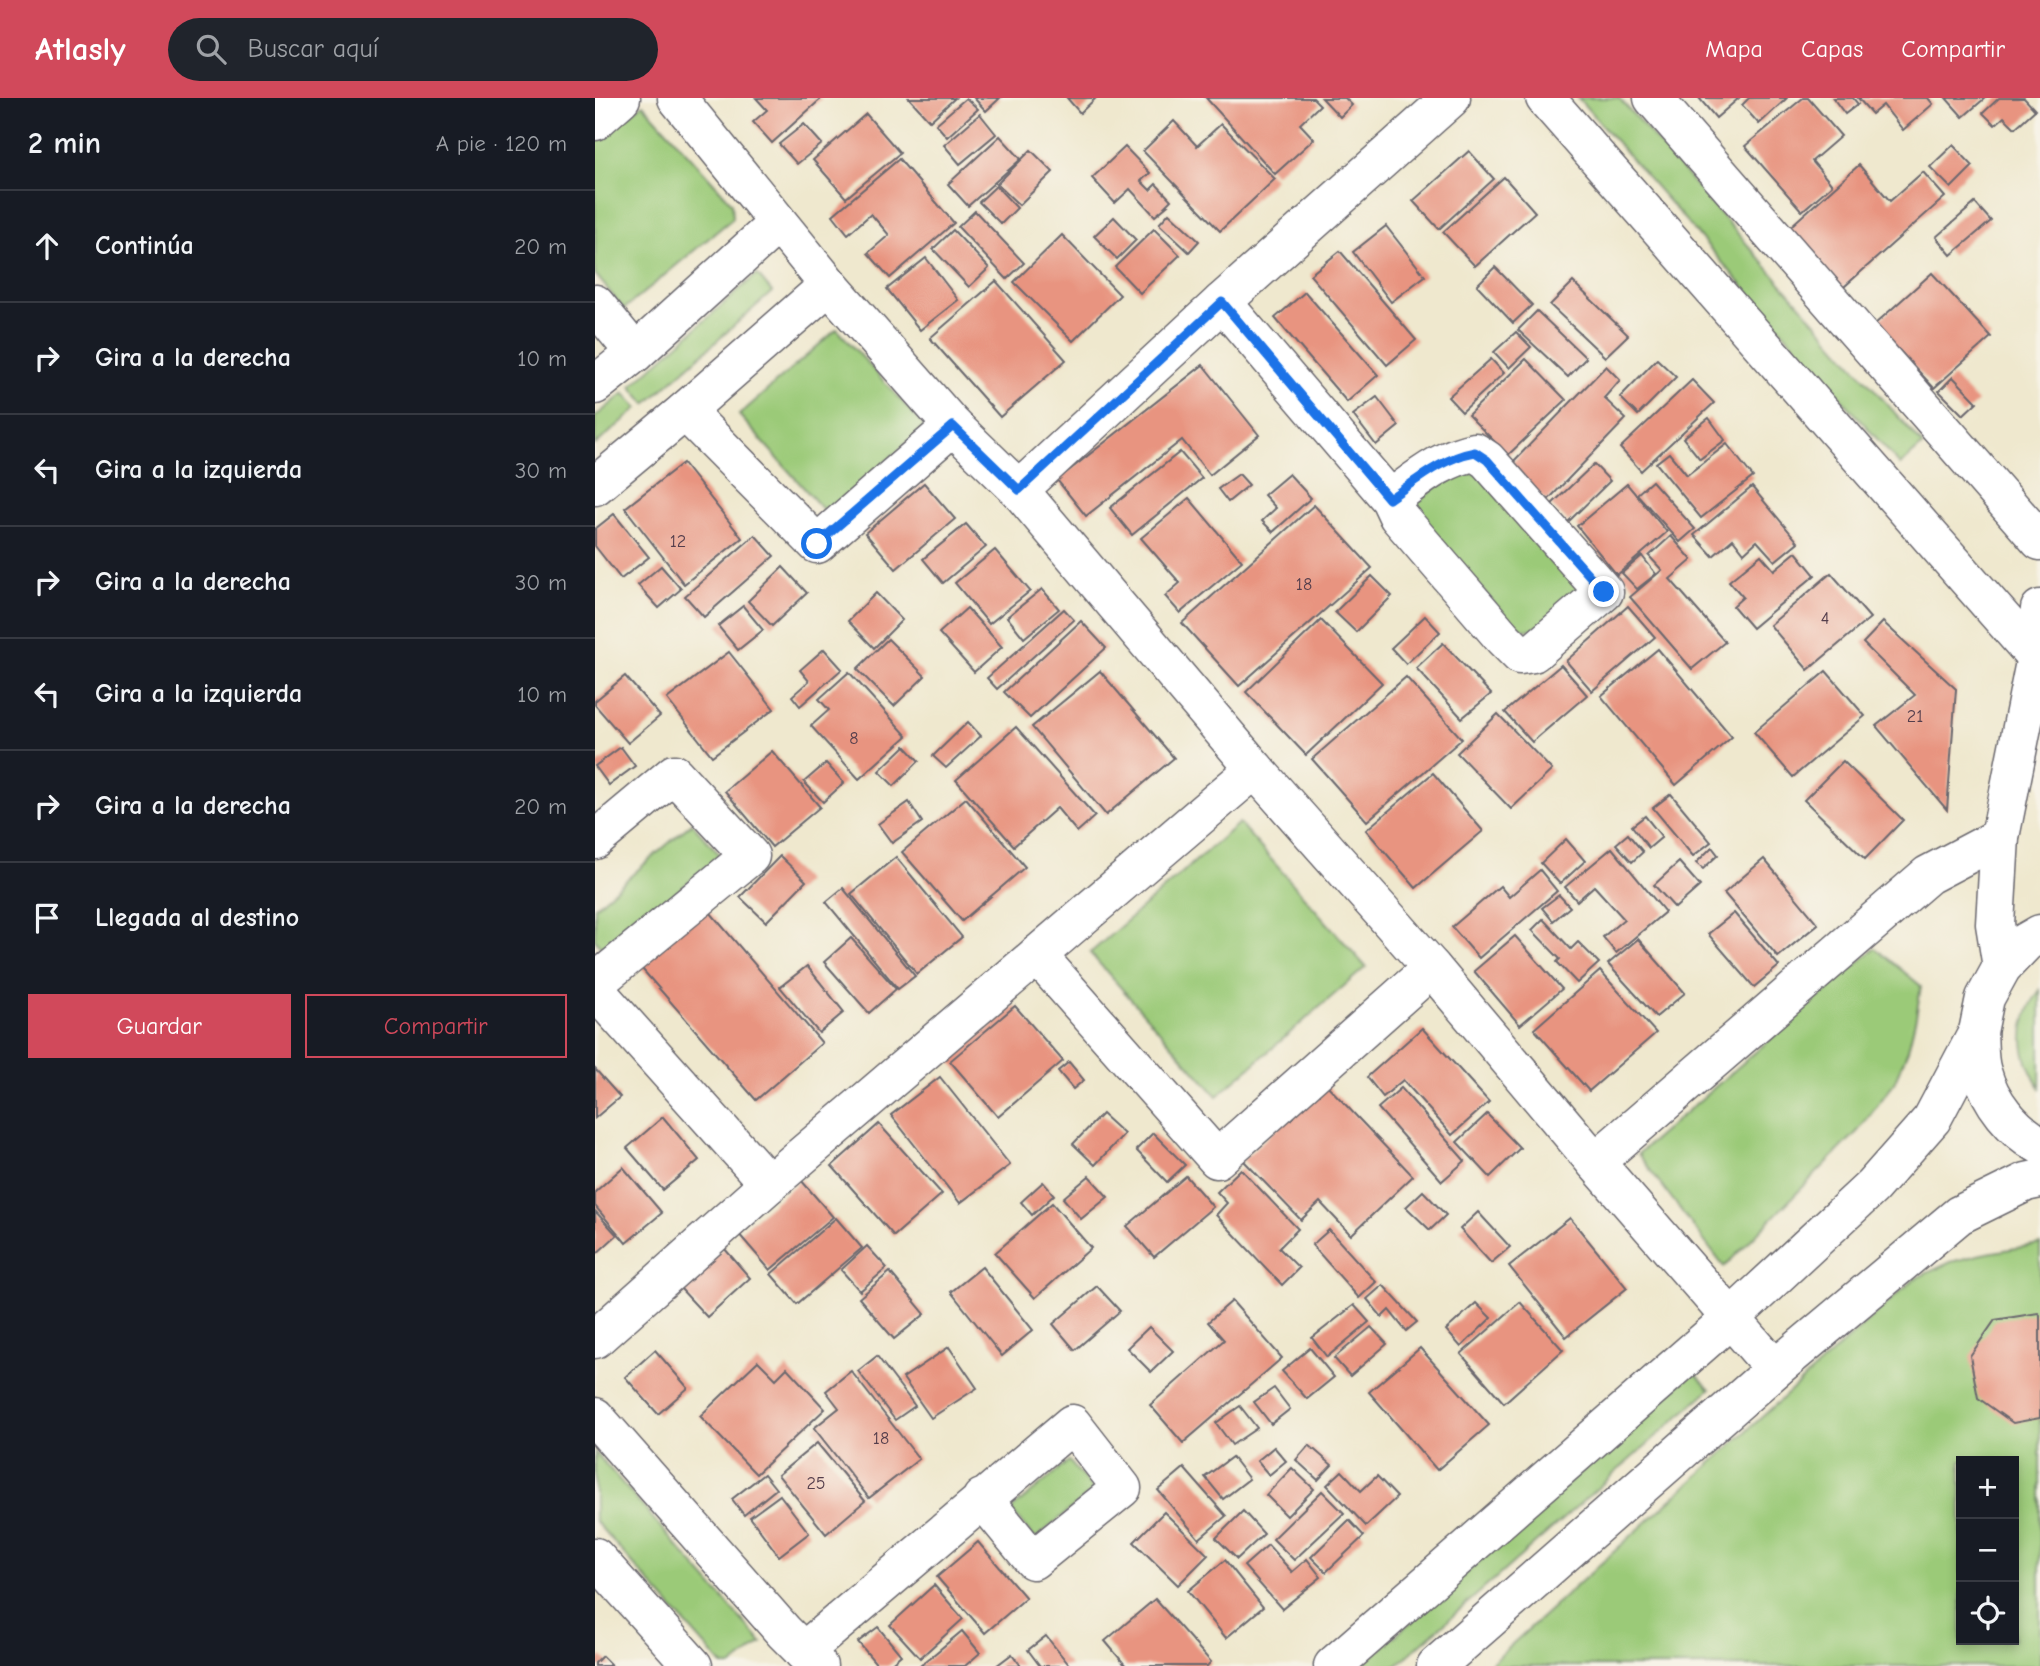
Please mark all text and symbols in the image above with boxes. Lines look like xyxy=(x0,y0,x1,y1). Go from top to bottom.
search box xyxy=(168,18,658,81)
text: Atlasly xyxy=(35,30,126,68)
icon: search xyxy=(192,30,230,68)
text: Buscar aquí xyxy=(248,34,379,64)
text: Mapa xyxy=(1705,35,1763,63)
text: Capas xyxy=(1801,35,1863,63)
text: Compartir xyxy=(1901,35,2005,63)
text: 2 min xyxy=(28,126,101,161)
text: A pie · 120 m xyxy=(436,130,567,157)
icon: ahead xyxy=(28,227,66,265)
text: Continúa xyxy=(95,231,194,261)
text: 20 m xyxy=(514,233,567,260)
icon: right xyxy=(28,339,66,377)
text: Gira a la derecha xyxy=(95,343,291,373)
text: 10 m xyxy=(517,345,567,372)
icon: left xyxy=(28,451,66,489)
text: Gira a la izquierda xyxy=(95,455,302,485)
text: 30 m xyxy=(515,457,567,484)
route start xyxy=(801,528,832,559)
house number: 12 xyxy=(670,531,686,552)
icon: right xyxy=(28,563,66,601)
text: Gira a la derecha xyxy=(95,567,291,597)
text: 30 m xyxy=(515,569,567,596)
house number: 18 xyxy=(1296,574,1312,595)
route end xyxy=(1588,576,1619,607)
house number: 4 xyxy=(1821,608,1829,629)
icon: left xyxy=(28,675,66,713)
text: Gira a la izquierda xyxy=(95,679,302,709)
text: 10 m xyxy=(517,681,567,708)
house number: 21 xyxy=(1907,706,1923,727)
house number: 8 xyxy=(849,728,859,749)
icon: right xyxy=(28,787,66,825)
text: Gira a la derecha xyxy=(95,791,291,821)
text: 20 m xyxy=(514,793,567,820)
icon: arrive xyxy=(28,899,66,937)
text: Llegada al destino xyxy=(95,903,299,933)
button: Guardar xyxy=(28,994,291,1058)
button: Compartir xyxy=(305,994,567,1058)
house number: 18 xyxy=(873,1428,889,1449)
map controls xyxy=(1956,1456,2019,1645)
button: + xyxy=(1956,1456,2019,1519)
house number: 25 xyxy=(806,1473,826,1494)
button: − xyxy=(1956,1519,2019,1582)
button: locate xyxy=(1956,1582,2019,1645)

